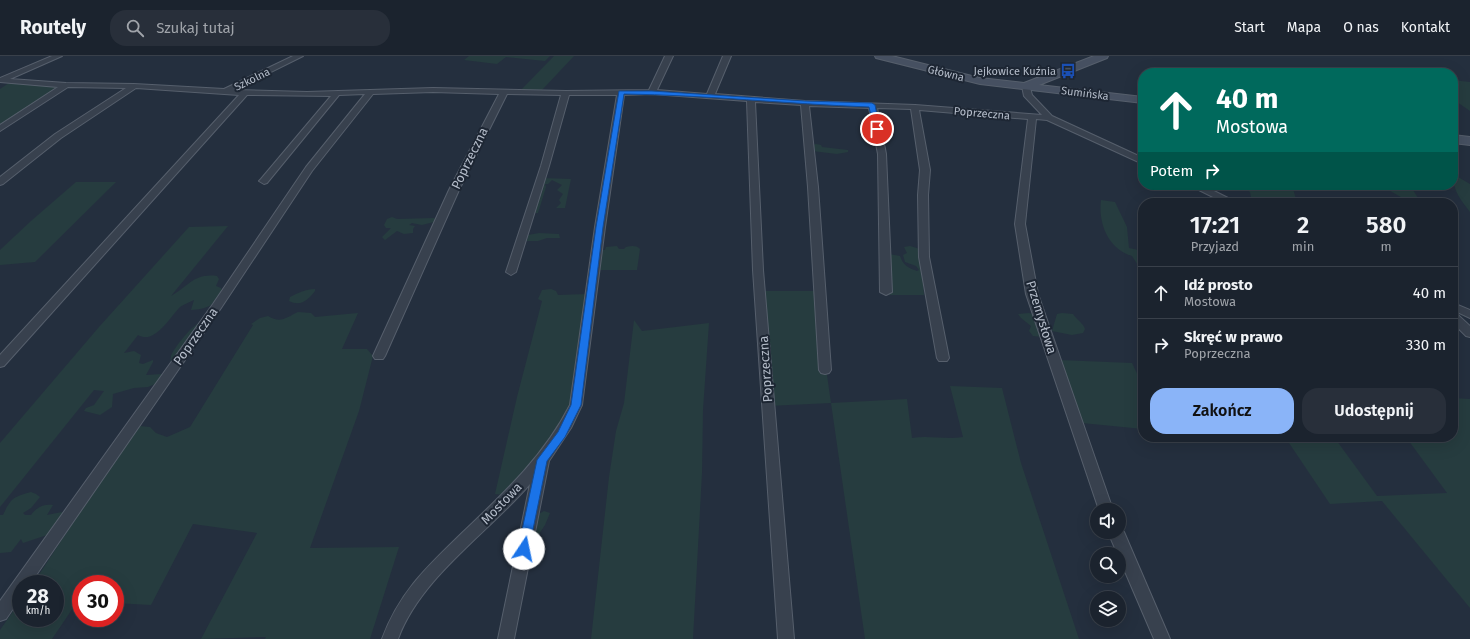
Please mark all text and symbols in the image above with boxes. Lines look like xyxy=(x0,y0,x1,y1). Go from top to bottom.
search box xyxy=(110,10,390,46)
text: Routely xyxy=(20,16,86,39)
icon: search xyxy=(124,17,146,39)
text: Szukaj tutaj xyxy=(156,19,235,37)
text: Start xyxy=(1234,19,1265,36)
text: Mapa xyxy=(1287,19,1321,36)
text: O nas xyxy=(1343,19,1379,36)
text: Kontakt xyxy=(1401,19,1450,36)
bus stop icon: Jejkowice Kuźnia xyxy=(1059,62,1077,80)
street label: Główna xyxy=(926,63,965,84)
street label: Szkolna xyxy=(232,65,272,94)
place label: Jejkowice Kuźnia xyxy=(974,65,1056,78)
text: 40 m xyxy=(1216,82,1279,115)
street label: Sumińska xyxy=(1060,84,1110,103)
icon: ahead xyxy=(1150,84,1202,136)
street label: Poprzeczna xyxy=(953,105,1011,122)
pin xyxy=(860,112,894,146)
text: Mostowa xyxy=(1216,116,1288,138)
icon: arrive xyxy=(866,118,888,140)
street label: Poprzeczna xyxy=(448,125,491,191)
icon: right xyxy=(1201,160,1223,182)
text: Potem xyxy=(1150,162,1193,180)
text: 17:21 xyxy=(1190,211,1240,239)
text: 2 xyxy=(1297,211,1309,239)
text: 580 xyxy=(1366,211,1406,239)
text: Przyjazd xyxy=(1191,239,1239,254)
text: min xyxy=(1292,239,1314,254)
text: m xyxy=(1381,239,1392,254)
text: Idź prosto xyxy=(1184,276,1253,294)
street label: Przemysłowa xyxy=(1023,279,1060,356)
icon: ahead xyxy=(1150,282,1172,304)
text: 40 m xyxy=(1413,284,1446,302)
text: Mostowa xyxy=(1184,294,1236,309)
street label: Poprzeczna xyxy=(170,305,221,368)
text: Skręć w prawo xyxy=(1184,328,1283,346)
icon: right xyxy=(1150,334,1172,356)
street label: Poprzeczna xyxy=(756,335,775,403)
text: 330 m xyxy=(1406,336,1446,354)
text: Poprzeczna xyxy=(1184,346,1251,361)
button: Zakończ xyxy=(1150,388,1294,434)
button: Udostępnij xyxy=(1302,388,1446,434)
street label: Mostowa xyxy=(478,479,525,527)
map controls xyxy=(1090,503,1126,627)
button: sound xyxy=(1090,503,1126,539)
position arrow xyxy=(503,528,545,570)
button: search xyxy=(1090,547,1126,583)
speed limit sign: 30 xyxy=(72,575,124,627)
text: 28 xyxy=(27,584,49,608)
button: layers xyxy=(1090,591,1126,627)
text: km/h xyxy=(26,605,50,617)

